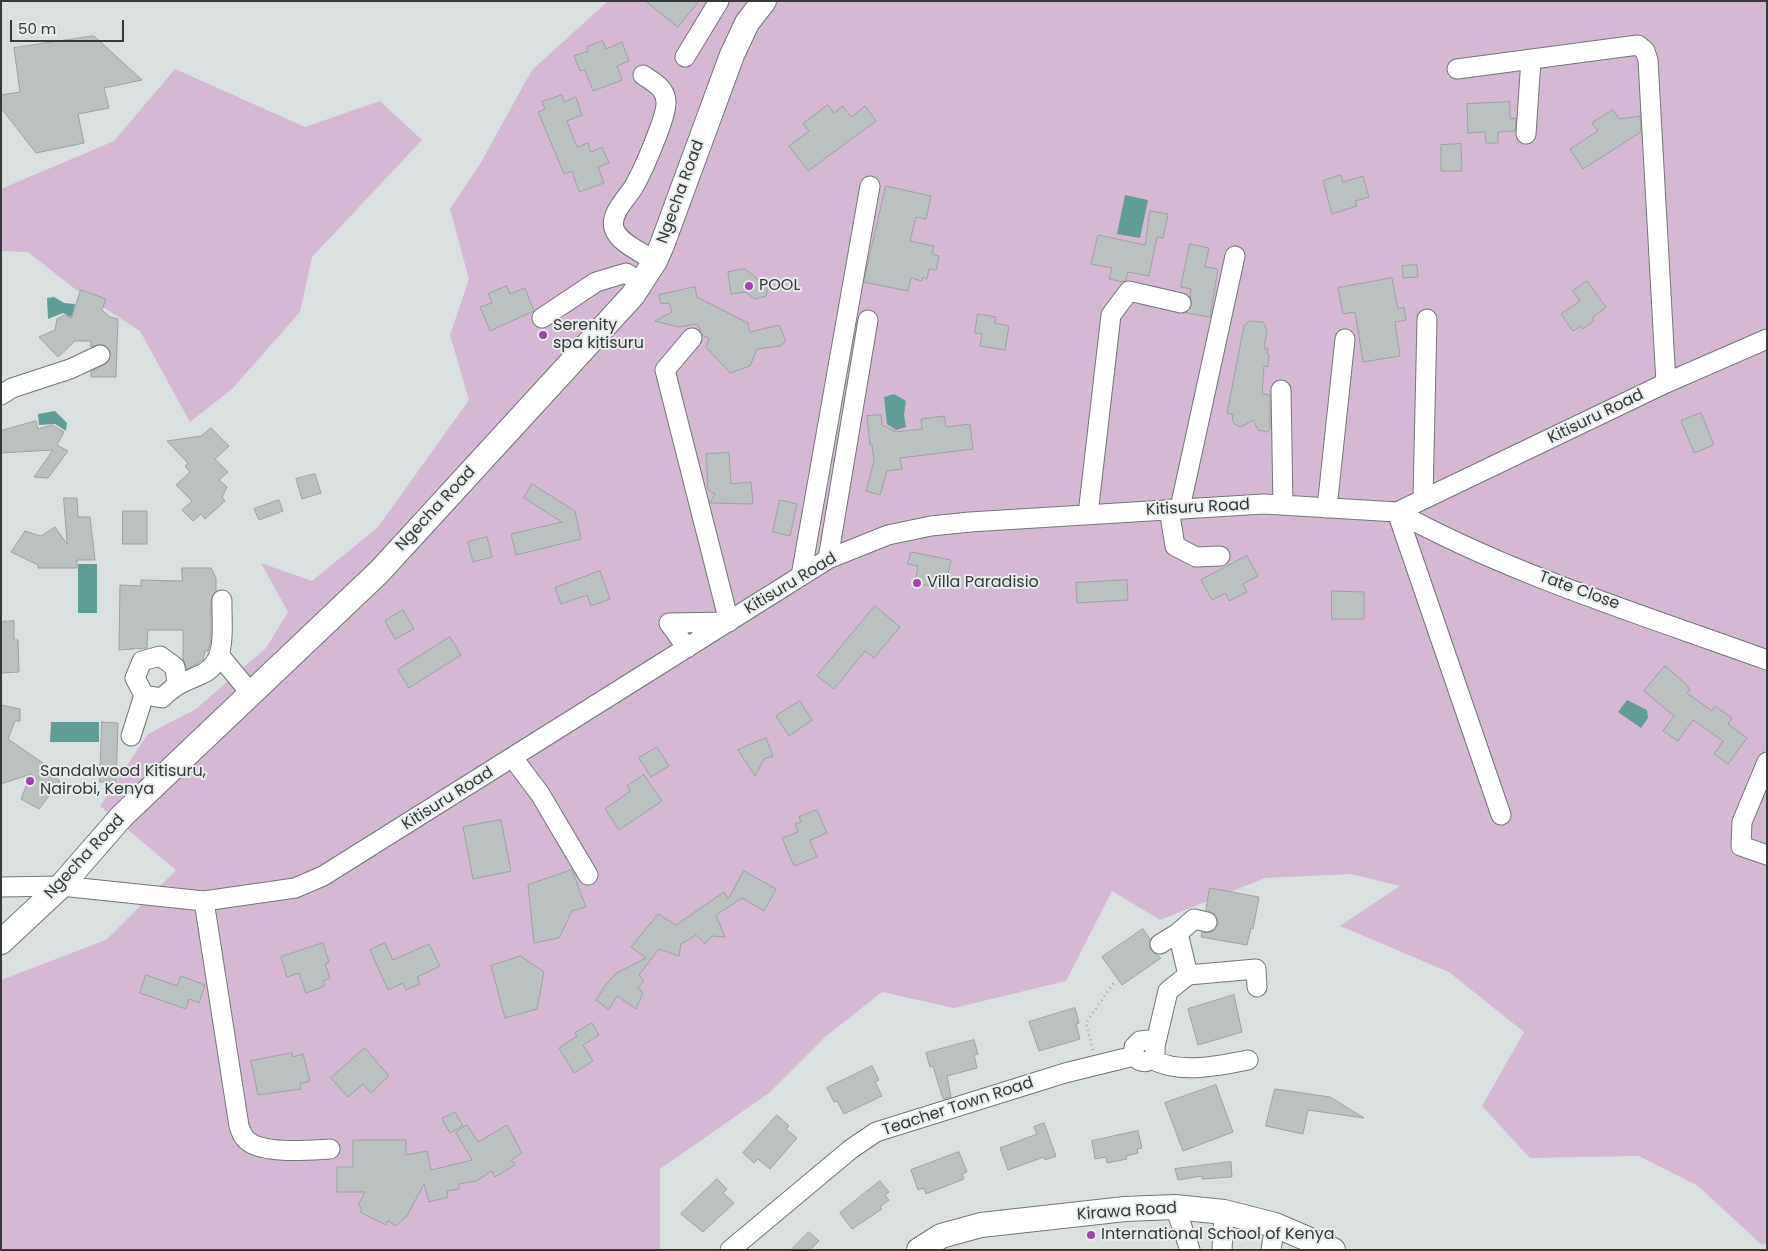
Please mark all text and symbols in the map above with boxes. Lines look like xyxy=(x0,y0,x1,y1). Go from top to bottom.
scale bar xyxy=(12,10,126,42)
text: 50 m xyxy=(18,18,56,39)
street label: Ngecha Road xyxy=(653,138,709,246)
place label: POOL xyxy=(759,276,800,296)
marker: POOL xyxy=(743,280,755,292)
place label: Serenity spa kitisuru xyxy=(553,316,644,354)
marker: Serenity spa kitisuru xyxy=(537,329,549,341)
street label: Kitisuru Road xyxy=(1545,386,1647,448)
street label: Ngecha Road xyxy=(392,463,480,555)
street label: Kitisuru Road xyxy=(1146,496,1250,520)
street label: Kitisuru Road xyxy=(742,549,840,619)
street label: Tate Close xyxy=(1536,568,1622,614)
place label: Villa Paradisio xyxy=(927,573,1039,593)
marker: Villa Paradisio xyxy=(911,577,923,589)
place label: Sandalwood Kitisuru, Nairobi, Kenya xyxy=(40,762,206,800)
street label: Kitisuru Road xyxy=(399,763,497,835)
marker: Sandalwood Kitisuru, Nairobi, Kenya xyxy=(24,775,36,787)
street label: Ngecha Road xyxy=(41,811,129,903)
street label: Teacher Town Road xyxy=(880,1074,1036,1140)
street label: Kirawa Road xyxy=(1076,1199,1178,1225)
place label: International School of Kenya xyxy=(1101,1225,1335,1245)
marker: International School of Kenya xyxy=(1085,1229,1097,1241)

